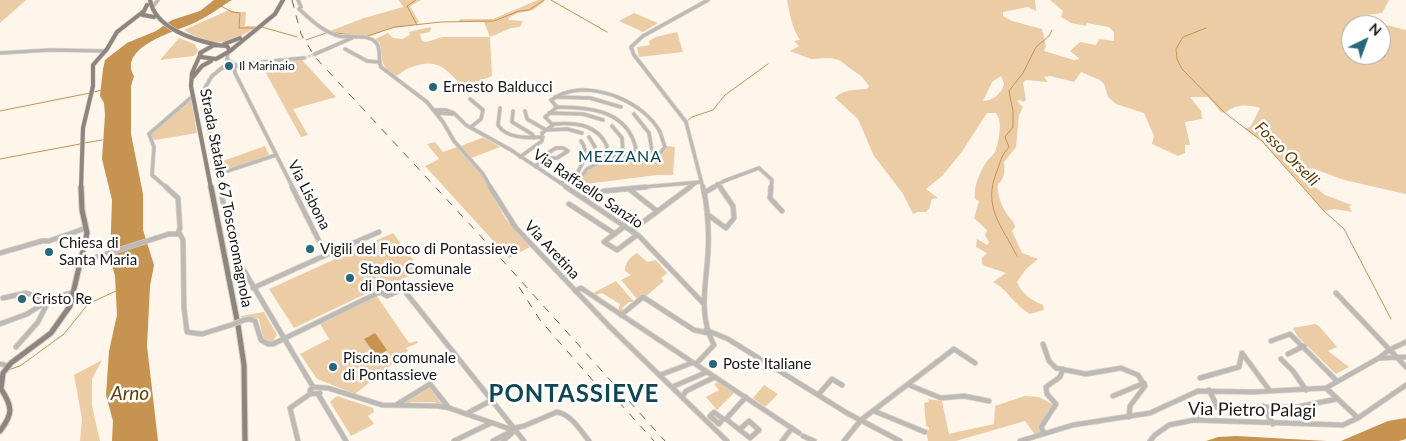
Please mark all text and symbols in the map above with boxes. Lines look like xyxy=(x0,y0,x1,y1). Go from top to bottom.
north arrow xyxy=(1341,15,1391,65)
text: N xyxy=(1366,19,1385,39)
place label: Il Marinaio xyxy=(239,59,295,73)
marker: Il Marinaio xyxy=(223,60,235,72)
place label: Ernesto Balducci xyxy=(443,78,553,96)
marker: Ernesto Balducci xyxy=(427,81,439,93)
street label: Strada Statale 67 Toscoromagnola xyxy=(196,87,256,309)
water label: Fosso Orselli xyxy=(1251,118,1323,190)
street label: Via Raffaello Sanzio xyxy=(529,145,647,233)
district label: MEZZANA xyxy=(577,147,663,167)
street label: Via Lisbona xyxy=(284,157,334,233)
street label: Via Aretina xyxy=(520,217,584,283)
place label: Chiesa di Santa Maria xyxy=(59,234,137,269)
place label: Vigili del Fuoco di Pontassieve xyxy=(320,240,518,258)
marker: Vigili del Fuoco di Pontassieve xyxy=(304,243,316,255)
marker: Chiesa di Santa Maria xyxy=(43,246,55,258)
place label: Stadio Comunale di Pontassieve xyxy=(360,260,471,295)
marker: Stadio Comunale di Pontassieve xyxy=(344,272,356,284)
place label: Cristo Re xyxy=(32,290,92,308)
marker: Cristo Re xyxy=(16,293,28,305)
place label: Piscina comunale di Pontassieve xyxy=(343,349,456,384)
place label: Poste Italiane xyxy=(723,355,811,373)
marker: Poste Italiane xyxy=(707,358,719,370)
marker: Piscina comunale di Pontassieve xyxy=(327,361,339,373)
district label: PONTASSIEVE xyxy=(487,380,661,408)
water label: Arno xyxy=(111,383,149,405)
street label: Via Pietro Palagi xyxy=(1188,398,1316,422)

